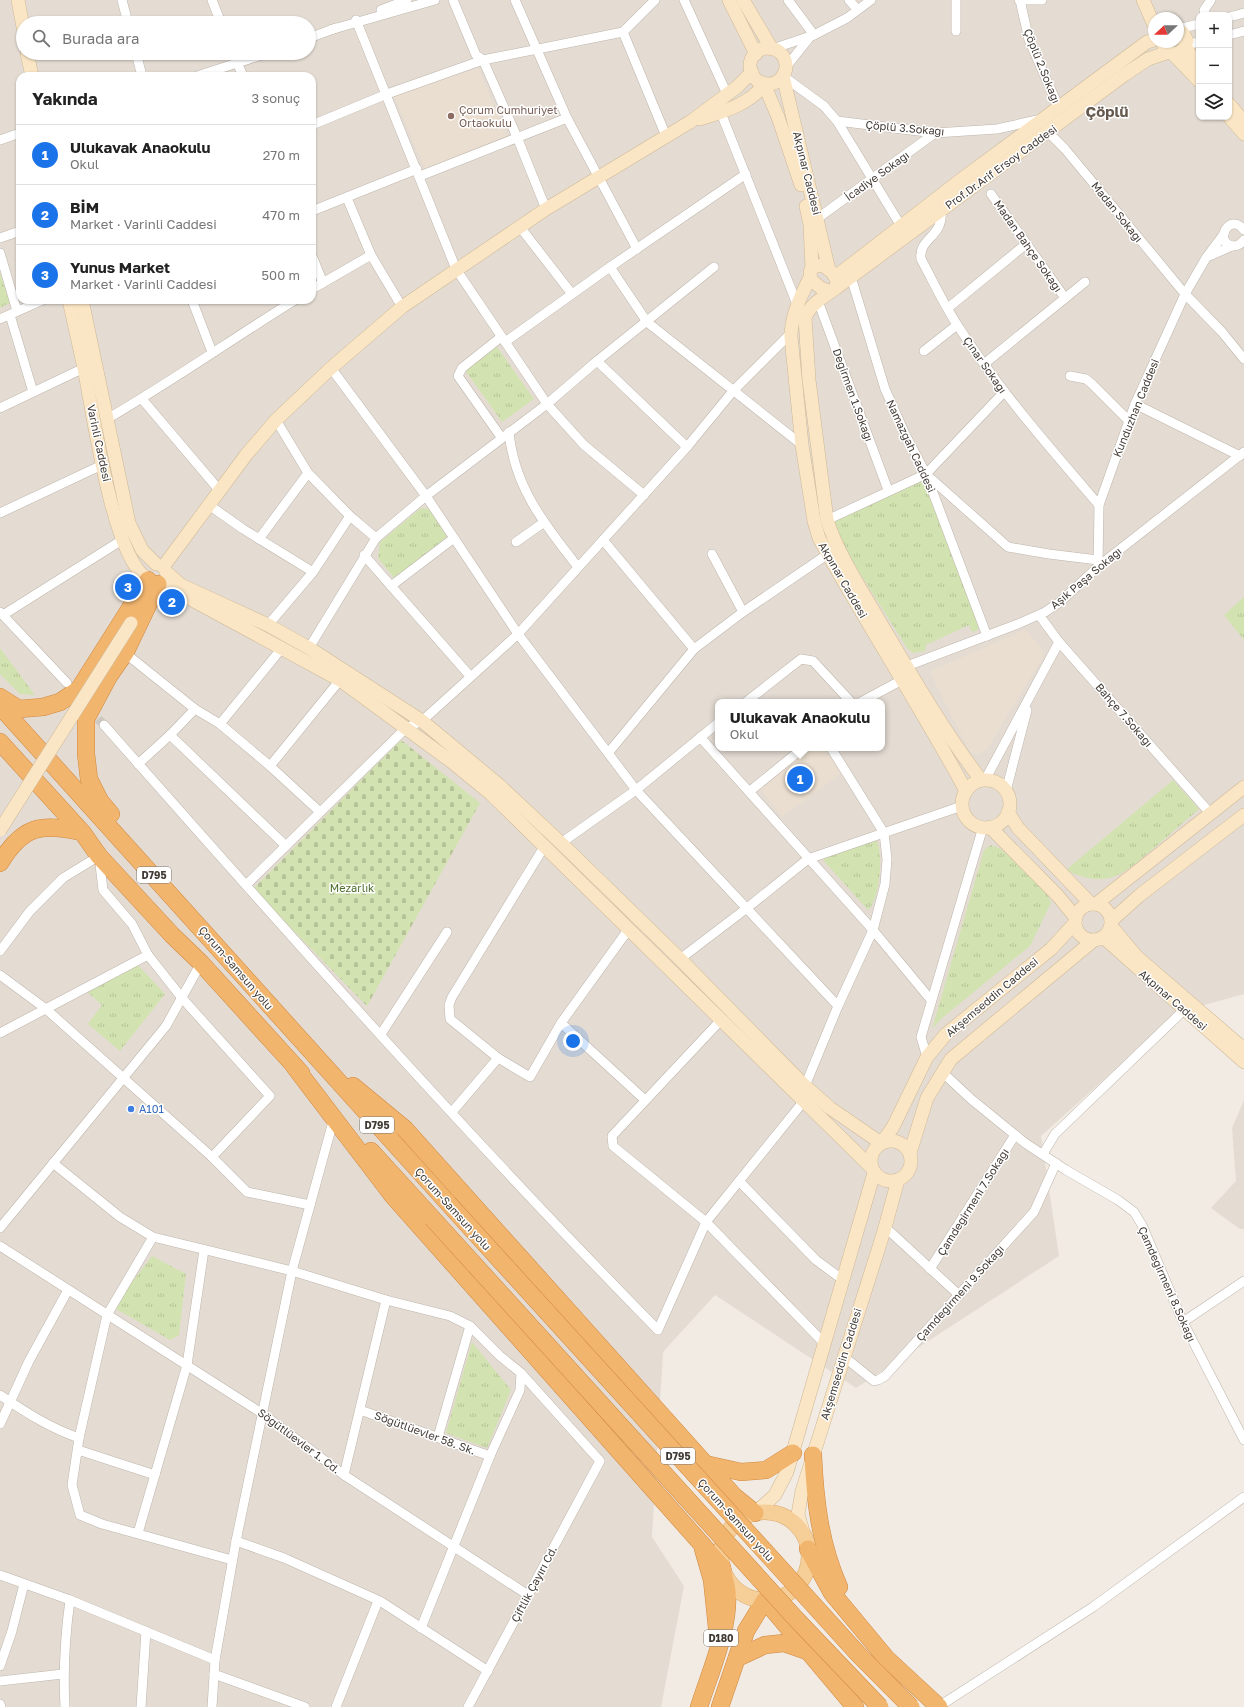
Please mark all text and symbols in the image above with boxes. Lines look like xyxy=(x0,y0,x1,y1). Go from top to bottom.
north arrow xyxy=(1148,12,1184,48)
map controls xyxy=(1196,12,1232,120)
button: + xyxy=(1196,12,1232,48)
search box xyxy=(16,16,316,60)
icon: search xyxy=(30,27,52,49)
street label: Çöplü 2.Sokağı xyxy=(1022,27,1063,105)
text: Burada ara xyxy=(62,29,139,47)
button: − xyxy=(1196,48,1232,84)
button: layers xyxy=(1196,84,1232,120)
text: Yakında xyxy=(32,88,98,109)
text: 3 sonuç xyxy=(252,90,300,106)
district label: Çöplü xyxy=(1086,102,1128,120)
place label: Çorum Cumhuriyet Ortaokulu xyxy=(459,103,558,129)
marker: Çorum Cumhuriyet Ortaokulu xyxy=(446,111,456,121)
street label: Çöplü 3.Sokağı xyxy=(865,118,945,137)
street label: Prof.Dr.Arif Ersoy Caddesi xyxy=(942,122,1059,211)
street label: Akpınar Caddesi xyxy=(791,130,824,216)
text: Ulukavak Anaokulu xyxy=(70,138,211,156)
text: 1 xyxy=(42,147,48,163)
text: 270 m xyxy=(263,147,300,163)
street label: İcadiye Sokağı xyxy=(842,148,911,203)
text: Okul xyxy=(70,156,99,172)
street label: Madan Sokağı xyxy=(1089,179,1146,244)
street label: Madan Bahçe Sokağı xyxy=(992,197,1065,294)
text: BİM xyxy=(70,198,99,216)
text: 2 xyxy=(41,207,49,223)
text: 470 m xyxy=(262,207,300,223)
text: Market · Varinli Caddesi xyxy=(70,216,217,232)
text: Yunus Market xyxy=(70,258,170,276)
text: 3 xyxy=(41,267,49,283)
text: 500 m xyxy=(262,267,300,283)
text: Market · Varinli Caddesi xyxy=(70,276,217,292)
street label: Çınar Sokağı xyxy=(961,334,1010,396)
street label: Değirmen 1.Sokağı xyxy=(831,347,876,443)
street label: Kunduzhan Caddesi xyxy=(1110,357,1161,459)
street label: Namazgah Caddesi xyxy=(884,397,939,494)
street label: Varinli Caddesi xyxy=(85,403,114,483)
street label: Akpınar Caddesi xyxy=(816,539,871,620)
street label: Aşık Paşa Sokağı xyxy=(1047,544,1124,611)
pin: 3 xyxy=(115,572,141,602)
pin: 2 xyxy=(159,587,185,617)
street label: Bahçe 7.Sokağı xyxy=(1093,680,1156,749)
popup xyxy=(715,699,885,751)
text: Ulukavak Anaokulu xyxy=(730,708,870,726)
text: Okul xyxy=(730,726,759,742)
pin: 1 xyxy=(787,764,813,794)
road number: D795 xyxy=(137,867,171,883)
park label: Mezarlık xyxy=(330,881,374,894)
street label: Çorum-Samsun yolu xyxy=(196,923,276,1012)
street label: Akşemseddin Caddesi xyxy=(943,954,1040,1039)
street label: Akpınar Caddesi xyxy=(1137,967,1210,1033)
your location xyxy=(563,1031,583,1051)
place label: A101 xyxy=(139,1102,164,1115)
marker: A101 xyxy=(126,1104,136,1114)
road number: D795 xyxy=(360,1117,394,1133)
street label: Çamdeğirmeni 7.Sokağı xyxy=(934,1146,1011,1258)
street label: Çorum-Samsun yolu xyxy=(413,1165,494,1253)
street label: Çamdeğirmeni 8.Sokağı xyxy=(1136,1224,1199,1343)
street label: Çamdeğirmeni 9.Sokağı xyxy=(913,1242,1006,1343)
street label: Akşemseddin Caddesi xyxy=(817,1306,864,1421)
street label: Söğütlüevler 1. Cd. xyxy=(256,1405,343,1476)
street label: Söğütlüevler 58. Sk. xyxy=(373,1408,477,1457)
road number: D795 xyxy=(661,1448,695,1464)
street label: Çorum-Samsun yolu xyxy=(696,1476,777,1564)
street label: Çiftlik Çayırı Cd. xyxy=(508,1543,559,1624)
road number: D180 xyxy=(704,1630,738,1646)

